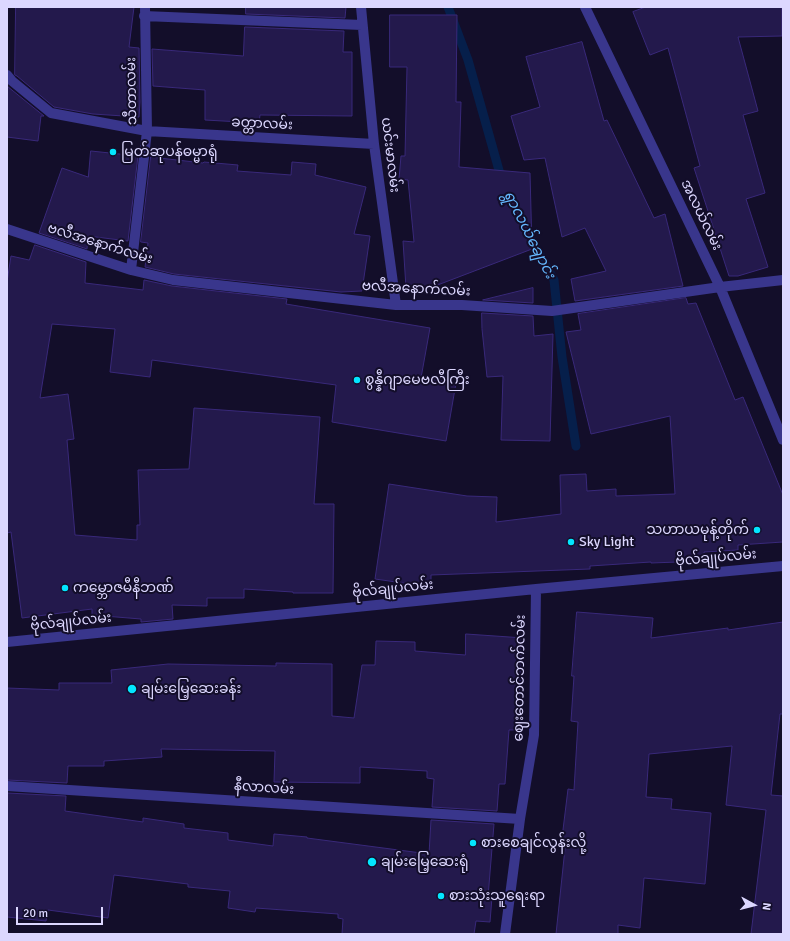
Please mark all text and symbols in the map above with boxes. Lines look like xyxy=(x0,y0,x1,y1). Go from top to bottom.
street label: သီတာလမ်း xyxy=(123,57,141,125)
street label: ခတ္တာလမ်း xyxy=(231,114,293,134)
street label: ယင်းမာလမ်း xyxy=(377,116,403,194)
place label: မြတ်ဆုပန်ဓမ္မာရုံ xyxy=(121,144,217,160)
marker: မြတ်ဆုပန်ဓမ္မာရုံ xyxy=(108,147,118,157)
street label: အလယ်လမ်း xyxy=(677,177,725,253)
water label: ရွာလယ်ချောင်း xyxy=(499,188,559,282)
street label: ဗလီအနောက်လမ်း xyxy=(45,220,155,268)
street label: ဗလီအနောက်လမ်း xyxy=(361,278,471,300)
place label: စွန္နီဂျာမေဗလီကြီး xyxy=(365,372,470,388)
marker: စွန္နီဂျာမေဗလီကြီး xyxy=(352,375,362,385)
place label: သဟာယမုန့်တိုက် xyxy=(646,522,749,538)
marker: သဟာယမုန့်တိုက် xyxy=(752,525,762,535)
place label: Sky Light xyxy=(579,534,634,550)
marker: Sky Light xyxy=(566,537,576,547)
street label: ဗိုလ်ချုပ်လမ်း xyxy=(675,546,757,570)
street label: ဗိုလ်ချုပ်လမ်း xyxy=(352,576,434,602)
place label: ကမ္ဘောဇမီနီဘဏ် xyxy=(73,580,174,596)
marker: ကမ္ဘောဇမီနီဘဏ် xyxy=(60,583,70,593)
street label: ဗိုလ်ချုပ်လမ်း xyxy=(30,609,112,635)
street label: ဈေးတောင်ဘက်လမ်း xyxy=(510,614,530,742)
place label: ချမ်းမြေ့ဆေးခန်း xyxy=(141,681,241,697)
marker: ချမ်းမြေ့ဆေးခန်း xyxy=(126,683,138,695)
street label: နီလာလမ်း xyxy=(233,778,295,798)
place label: စားစေချင်လွန်းလို့ xyxy=(481,835,586,851)
marker: စားစေချင်လွန်းလို့ xyxy=(468,838,478,848)
place label: ချမ်းမြေ့ဆေးရုံ xyxy=(381,854,468,870)
marker: ချမ်းမြေ့ဆေးရုံ xyxy=(366,856,378,868)
north arrow xyxy=(734,885,774,925)
place label: စားသုံးသူရေးရာ xyxy=(449,888,545,904)
marker: စားသုံးသူရေးရာ xyxy=(436,891,446,901)
scale bar xyxy=(18,899,105,925)
text: N xyxy=(759,902,773,911)
text: 20 m xyxy=(23,906,48,921)

